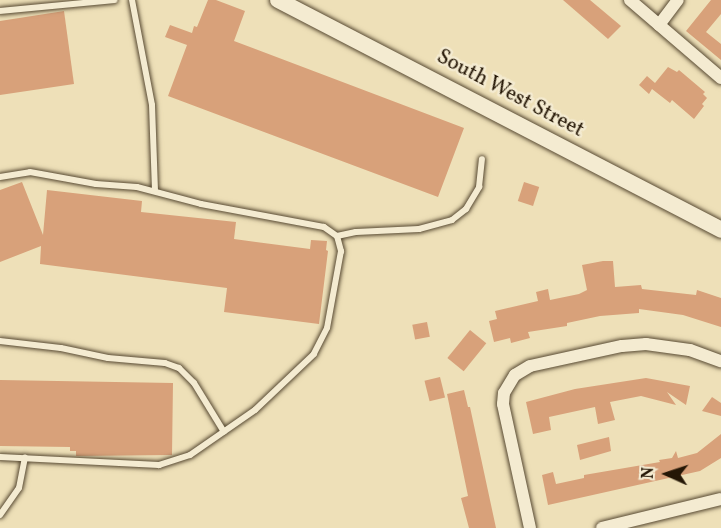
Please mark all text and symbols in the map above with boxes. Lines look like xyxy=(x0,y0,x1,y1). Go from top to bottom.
street label: South West Street xyxy=(432,44,588,144)
north arrow xyxy=(637,444,697,504)
text: N xyxy=(638,467,660,479)

